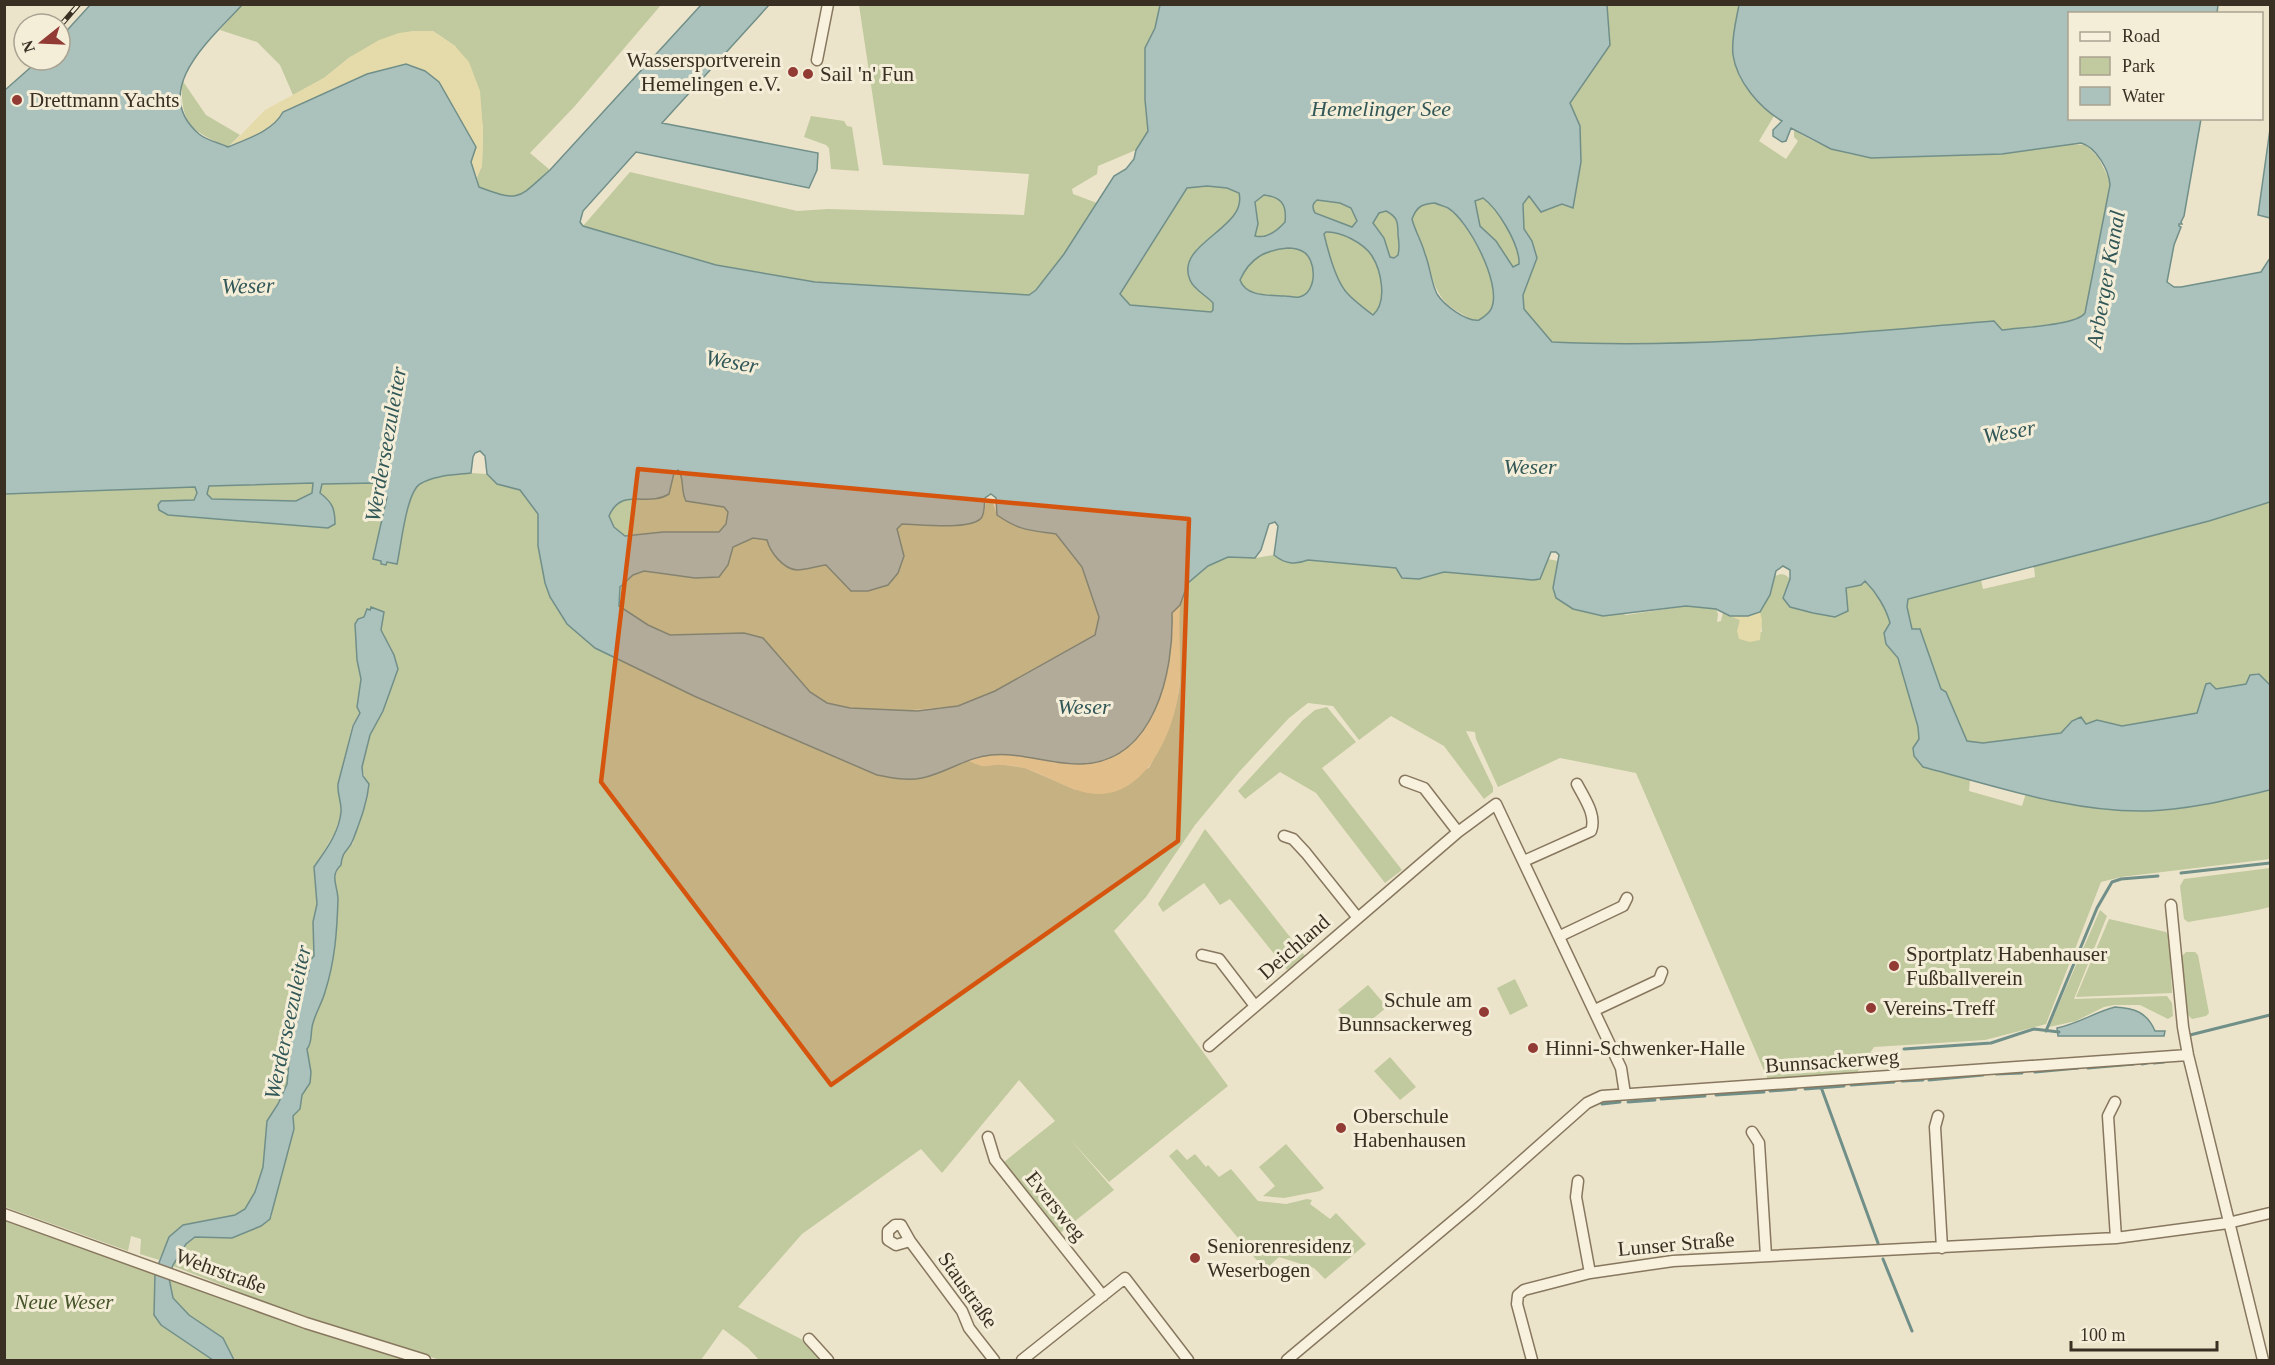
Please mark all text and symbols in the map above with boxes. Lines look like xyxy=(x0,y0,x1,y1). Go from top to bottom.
north arrow xyxy=(12,12,72,72)
legend xyxy=(2068,12,2263,120)
text: Road xyxy=(2122,26,2160,46)
text: N xyxy=(18,38,38,55)
place label: Wassersportverein Hemelingen e.V. xyxy=(626,48,781,96)
text: Park xyxy=(2122,56,2155,76)
place label: Sail 'n' Fun xyxy=(820,62,914,86)
marker: Wassersportverein Hemelingen e.V. xyxy=(786,65,800,79)
marker: Sail 'n' Fun xyxy=(801,67,815,81)
text: Water xyxy=(2122,86,2165,106)
place label: Drettmann Yachts xyxy=(29,88,180,112)
marker: Drettmann Yachts xyxy=(10,93,24,107)
water label: Hemelinger See xyxy=(1310,96,1451,121)
water label: Arberger Kanal xyxy=(2081,208,2130,352)
water label: Weser xyxy=(221,273,275,298)
water label: Weser xyxy=(704,345,761,378)
water label: Werderseezuleiter xyxy=(360,364,412,524)
water label: Weser xyxy=(1981,415,2038,448)
water label: Weser xyxy=(1504,454,1557,479)
water label: Weser xyxy=(1058,694,1111,719)
street label: Deichland xyxy=(1254,909,1335,984)
water label: Werderseezuleiter xyxy=(259,942,316,1102)
place label: Sportplatz Habenhauser Fußballverein xyxy=(1906,942,2107,990)
marker: Sportplatz Habenhauser Fußballverein xyxy=(1887,959,1901,973)
place label: Schule am Bunnsackerweg xyxy=(1338,988,1472,1036)
place label: Vereins-Treff xyxy=(1883,996,1995,1020)
marker: Vereins-Treff xyxy=(1864,1001,1878,1015)
marker: Schule am Bunnsackerweg xyxy=(1477,1005,1491,1019)
place label: Hinni-Schwenker-Halle xyxy=(1545,1036,1745,1060)
marker: Hinni-Schwenker-Halle xyxy=(1526,1041,1540,1055)
street label: Bunnsackerweg xyxy=(1764,1044,1900,1078)
place label: Oberschule Habenhausen xyxy=(1353,1104,1467,1152)
marker: Oberschule Habenhausen xyxy=(1334,1121,1348,1135)
street label: Eversweg xyxy=(1021,1166,1092,1246)
street label: Lunser Straße xyxy=(1617,1227,1735,1261)
place label: Seniorenresidenz Weserbogen xyxy=(1207,1234,1352,1282)
street label: Wehrstraße xyxy=(172,1243,270,1299)
street label: Staustraße xyxy=(933,1247,1003,1333)
marker: Seniorenresidenz Weserbogen xyxy=(1188,1251,1202,1265)
park label: Neue Weser xyxy=(14,1290,114,1314)
scale bar xyxy=(2071,1314,2216,1352)
text: 100 m xyxy=(2080,1325,2126,1345)

